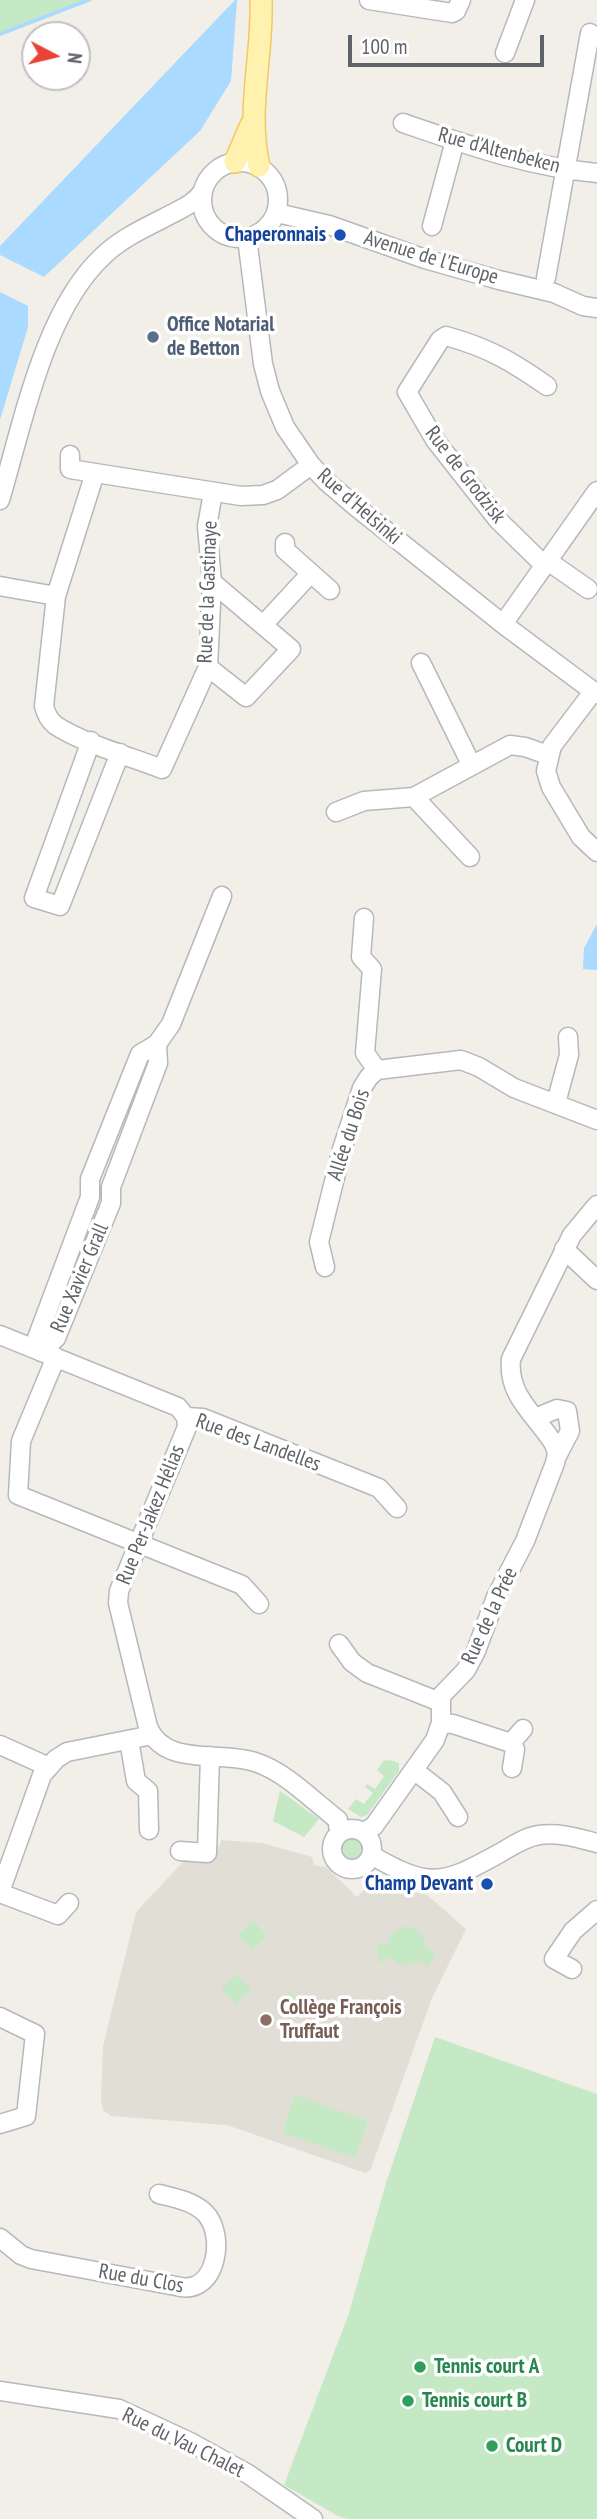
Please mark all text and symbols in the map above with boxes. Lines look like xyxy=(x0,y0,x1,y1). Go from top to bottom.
north arrow xyxy=(21,21,91,91)
scale bar xyxy=(352,21,548,65)
text: 100 m xyxy=(361,33,407,60)
text: N xyxy=(62,52,87,65)
street label: Rue d'Altenbeken xyxy=(435,123,563,179)
place label: Chaperonnais xyxy=(225,222,326,248)
street label: Avenue de l'Europe xyxy=(361,226,501,290)
marker: Chaperonnais xyxy=(332,227,348,243)
place label: Office Notarial de Betton xyxy=(167,312,274,362)
marker: Office Notarial de Betton xyxy=(145,329,161,345)
street label: Rue de Grodzisk xyxy=(419,421,511,529)
street label: Rue d'Helsinki xyxy=(312,464,406,550)
street label: Rue de la Gastinaye xyxy=(193,520,223,664)
street label: Allée du Bois xyxy=(322,1086,376,1184)
street label: Rue Xavier Grall xyxy=(46,1219,114,1337)
street label: Rue des Landelles xyxy=(192,1409,324,1477)
street label: Rue Per-Jakez Hélias xyxy=(112,1441,190,1589)
street label: Rue de la Prée xyxy=(457,1563,523,1669)
place label: Champ Devant xyxy=(365,1871,473,1897)
marker: Champ Devant xyxy=(479,1876,495,1892)
place label: Collège François Truffaut xyxy=(280,1995,402,2045)
marker: Collège François Truffaut xyxy=(258,2012,274,2028)
street label: Rue du Clos xyxy=(97,2259,185,2299)
place label: Tennis court A xyxy=(434,2354,539,2380)
marker: Tennis court A xyxy=(412,2359,428,2375)
place label: Tennis court B xyxy=(422,2388,527,2414)
marker: Tennis court B xyxy=(400,2393,416,2409)
street label: Rue du Vau Chalet xyxy=(118,2403,248,2483)
place label: Court D xyxy=(506,2433,562,2459)
marker: Court D xyxy=(484,2438,500,2454)

